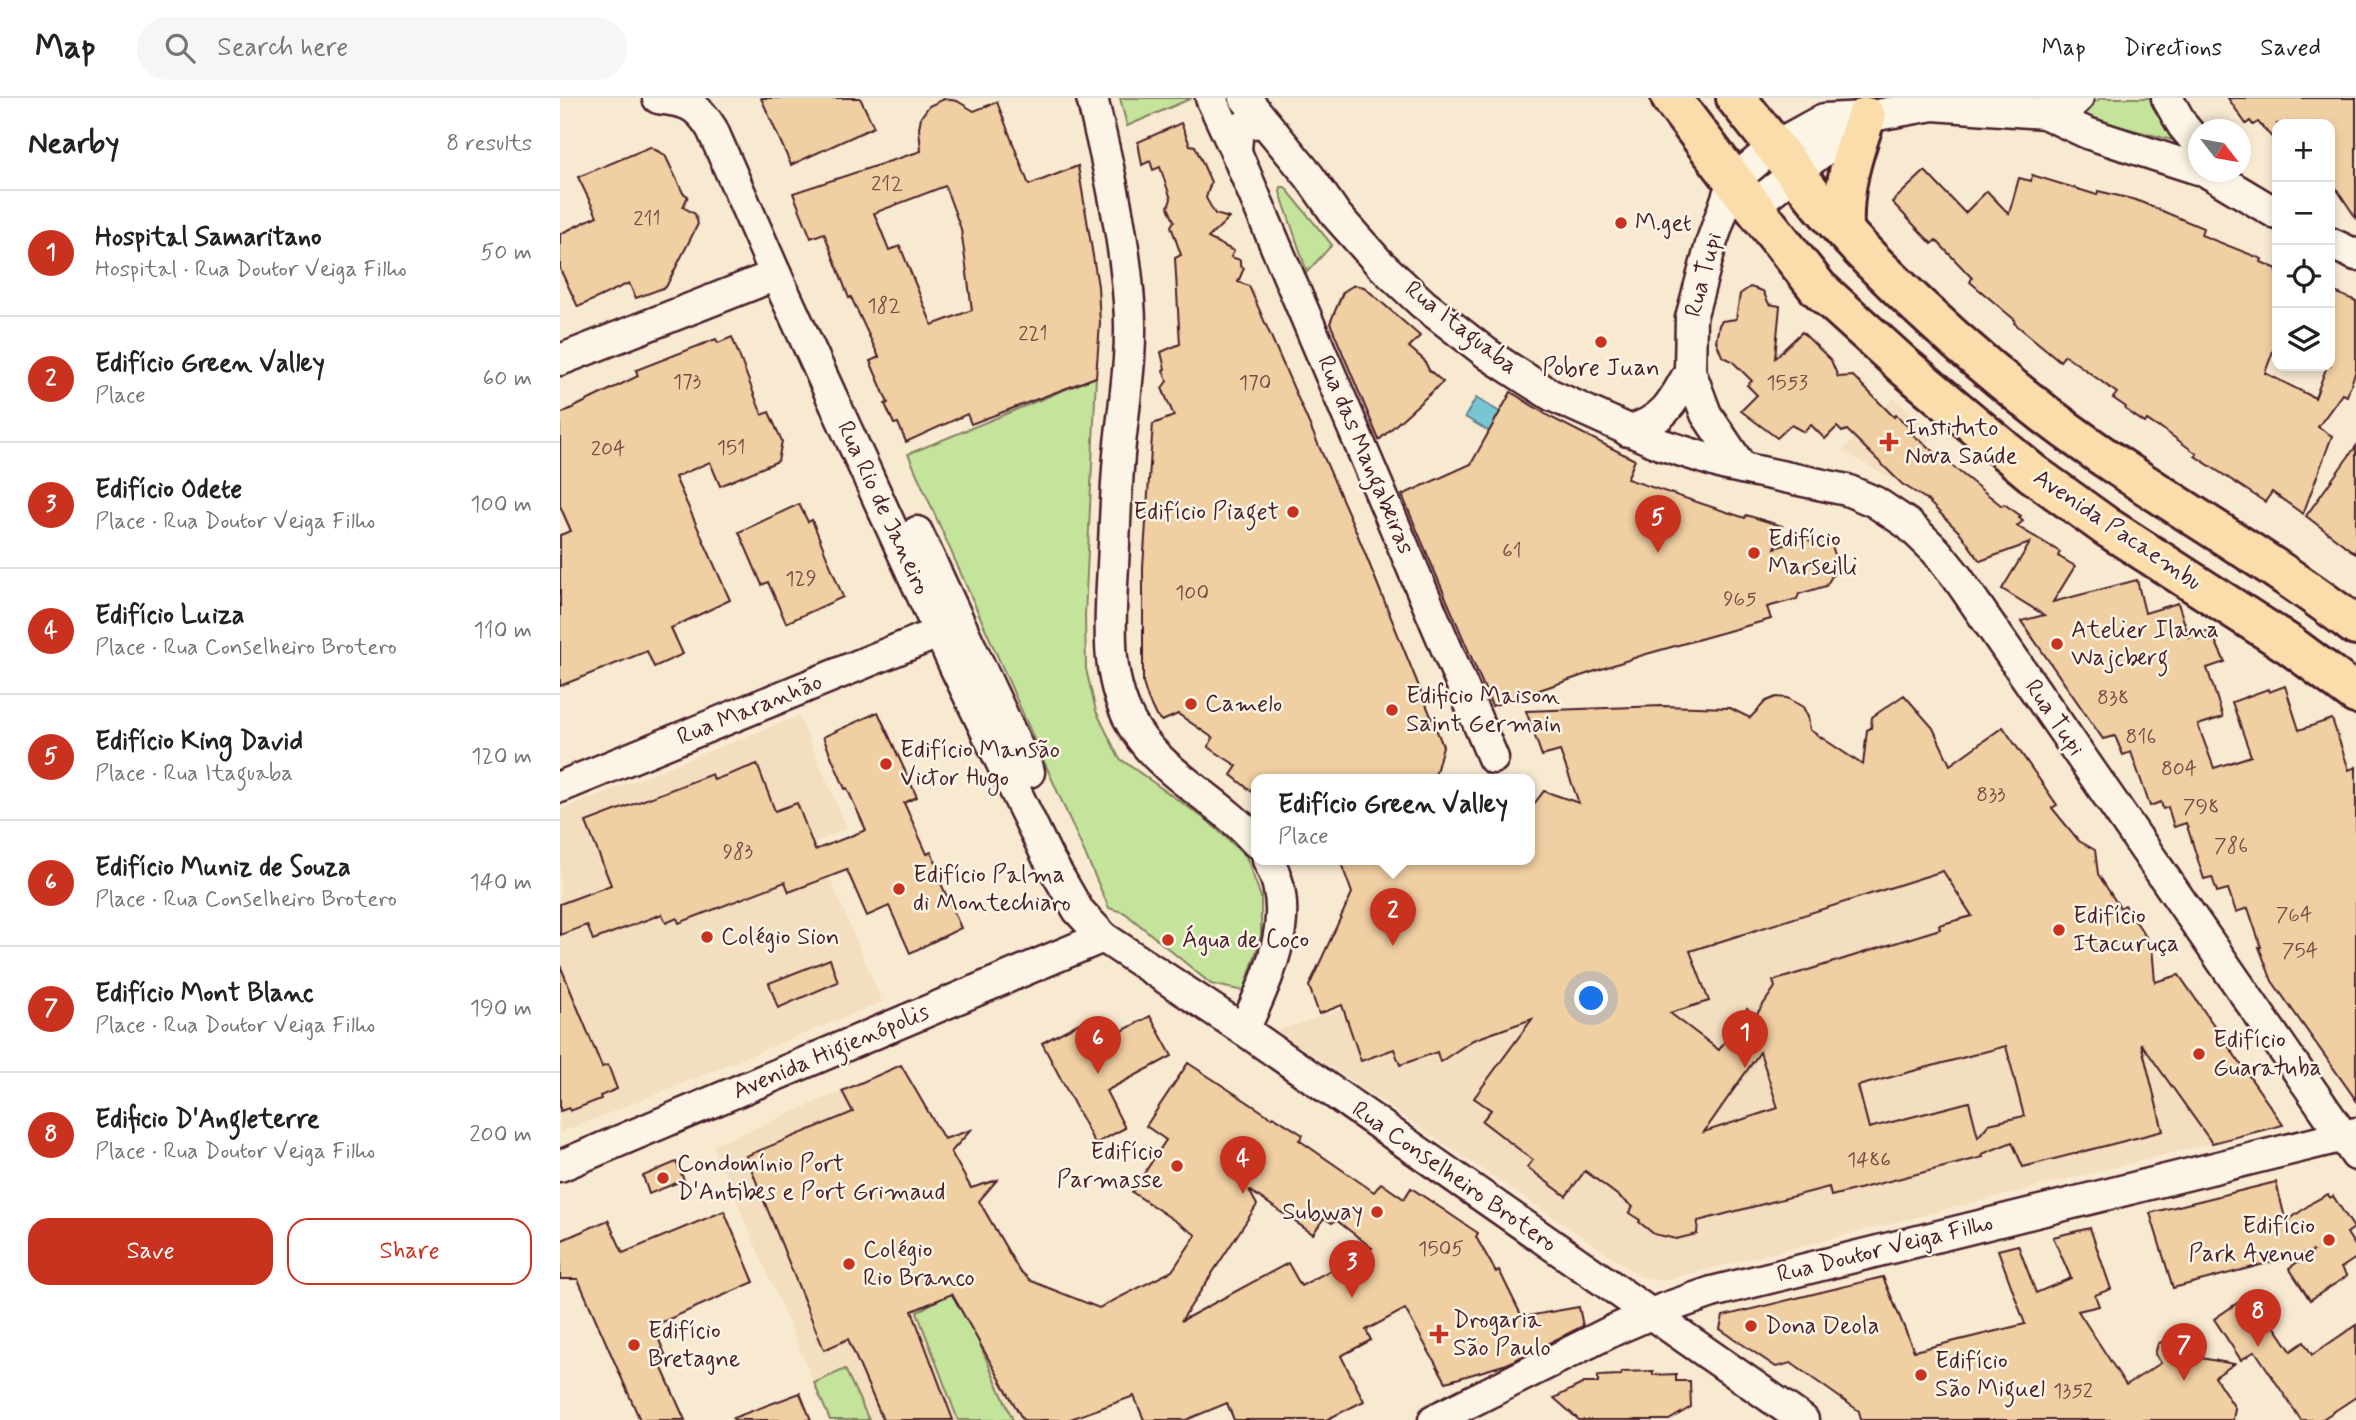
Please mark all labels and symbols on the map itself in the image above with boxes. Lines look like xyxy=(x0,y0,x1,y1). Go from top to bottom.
north arrow xyxy=(2188,119,2251,182)
house number: 212 xyxy=(871,170,903,198)
house number: 211 xyxy=(633,205,661,233)
place label: M.get xyxy=(1635,208,1692,239)
marker: M.get xyxy=(1613,215,1629,231)
street label: Rua Tupi xyxy=(1678,229,1730,321)
street label: Rua Itaguaba xyxy=(1396,274,1524,384)
house number: 182 xyxy=(867,292,901,320)
house number: 221 xyxy=(1018,320,1048,348)
marker: Pobre Juan xyxy=(1593,334,1609,350)
street label: Rua das Mangabeiras xyxy=(1306,351,1421,561)
place label: Pobre Juan xyxy=(1542,353,1660,384)
house number: 173 xyxy=(673,368,702,396)
house number: 170 xyxy=(1239,369,1271,397)
house number: 1553 xyxy=(1766,369,1808,397)
place label: Instituto Nova Saúde xyxy=(1905,413,2017,472)
street label: Rua Rio de Janeiro xyxy=(829,416,937,600)
marker: Instituto Nova Saúde xyxy=(1879,432,1899,452)
house number: 151 xyxy=(717,434,745,462)
house number: 204 xyxy=(591,435,625,463)
street label: Avenida Pacaembu xyxy=(2027,462,2207,598)
pin: 5 xyxy=(1635,495,1681,553)
place label: Edifício Piaget xyxy=(1133,497,1279,531)
marker: Edifício Piaget xyxy=(1285,504,1301,520)
place label: Edifício Marseilli xyxy=(1768,524,1857,583)
house number: 61 xyxy=(1502,537,1522,565)
marker: Edifício Marseilli xyxy=(1746,545,1762,561)
house number: 129 xyxy=(785,565,817,593)
house number: 100 xyxy=(1175,579,1209,607)
house number: 965 xyxy=(1723,585,1757,613)
place label: Atelier Ilana Wajcberg xyxy=(2071,615,2219,677)
marker: Atelier Ilana Wajcberg xyxy=(2049,636,2065,652)
street label: Rua Maranhão xyxy=(673,667,827,753)
street label: Rua Tupi xyxy=(2017,674,2091,762)
place label: Edificio Maison Saint Germain xyxy=(1406,681,1561,740)
house number: 838 xyxy=(2097,684,2129,712)
place label: Camelo xyxy=(1205,689,1282,720)
marker: Camelo xyxy=(1183,696,1199,712)
marker: Edificio Maison Saint Germain xyxy=(1384,702,1400,718)
house number: 816 xyxy=(2126,723,2156,751)
place label: Edifício Mansão Victor Hugo xyxy=(900,735,1060,796)
house number: 804 xyxy=(2161,755,2197,783)
marker: Edifício Mansão Victor Hugo xyxy=(878,756,894,772)
house number: 833 xyxy=(1976,781,2006,809)
house number: 798 xyxy=(2183,793,2219,821)
house number: 786 xyxy=(2214,832,2248,860)
house number: 983 xyxy=(723,838,754,866)
place label: Edifício Palma di Montechiaro xyxy=(913,860,1071,919)
marker: Edifício Palma di Montechiaro xyxy=(891,881,907,897)
pin: 2 xyxy=(1370,888,1416,946)
place label: Edifício Itacuruça xyxy=(2073,901,2179,960)
house number: 764 xyxy=(2276,901,2312,929)
place label: Colégio Sion xyxy=(721,922,840,953)
marker: Edifício Itacuruça xyxy=(2051,922,2067,938)
place label: Água de Coco xyxy=(1182,924,1309,956)
marker: Colégio Sion xyxy=(699,929,715,945)
marker: Água de Coco xyxy=(1160,932,1176,948)
house number: 754 xyxy=(2282,937,2318,965)
your location xyxy=(1574,981,1608,1015)
street label: Avenida Higienópolis xyxy=(728,996,935,1110)
pin: 1 xyxy=(1722,1010,1768,1068)
pin: 6 xyxy=(1075,1016,1121,1074)
place label: Edifício Guaratuba xyxy=(2213,1025,2322,1084)
marker: Edifício Guaratuba xyxy=(2191,1046,2207,1062)
street label: Rua Conselheiro Brotero xyxy=(1345,1094,1563,1260)
pin: 4 xyxy=(1220,1136,1266,1194)
place label: Edifício Parmasse xyxy=(1057,1137,1163,1196)
house number: 1486 xyxy=(1847,1146,1891,1174)
place label: Condomínio Port D'Antibes e Port Grimaud xyxy=(677,1149,946,1208)
marker: Edifício Parmasse xyxy=(1169,1158,1185,1174)
marker: Condomínio Port D'Antibes e Port Grimaud xyxy=(655,1170,671,1186)
place label: Subway xyxy=(1282,1197,1363,1228)
marker: Subway xyxy=(1369,1204,1385,1220)
street label: Rua Doutor Veiga Filho xyxy=(1774,1207,1996,1291)
place label: Edifício Park Avenue xyxy=(2189,1211,2315,1270)
marker: Edifício Park Avenue xyxy=(2321,1232,2337,1248)
place label: Colégio Rio Branco xyxy=(863,1235,975,1294)
house number: 1505 xyxy=(1418,1235,1464,1263)
pin: 3 xyxy=(1329,1240,1375,1298)
marker: Colégio Rio Branco xyxy=(841,1256,857,1272)
pin: 8 xyxy=(2235,1289,2281,1347)
place label: Drogaria São Paulo xyxy=(1453,1305,1551,1364)
place label: Dona Deola xyxy=(1765,1311,1880,1342)
place label: Edifício Bretagne xyxy=(648,1316,740,1375)
marker: Dona Deola xyxy=(1743,1318,1759,1334)
pin: 7 xyxy=(2161,1323,2207,1381)
marker: Drogaria São Paulo xyxy=(1431,1326,1447,1342)
marker: Edifício Bretagne xyxy=(626,1337,642,1353)
place label: Edifício São Miguel xyxy=(1935,1346,2045,1408)
marker: Edifício São Miguel xyxy=(1913,1367,1929,1383)
house number: 1352 xyxy=(2053,1377,2093,1405)

